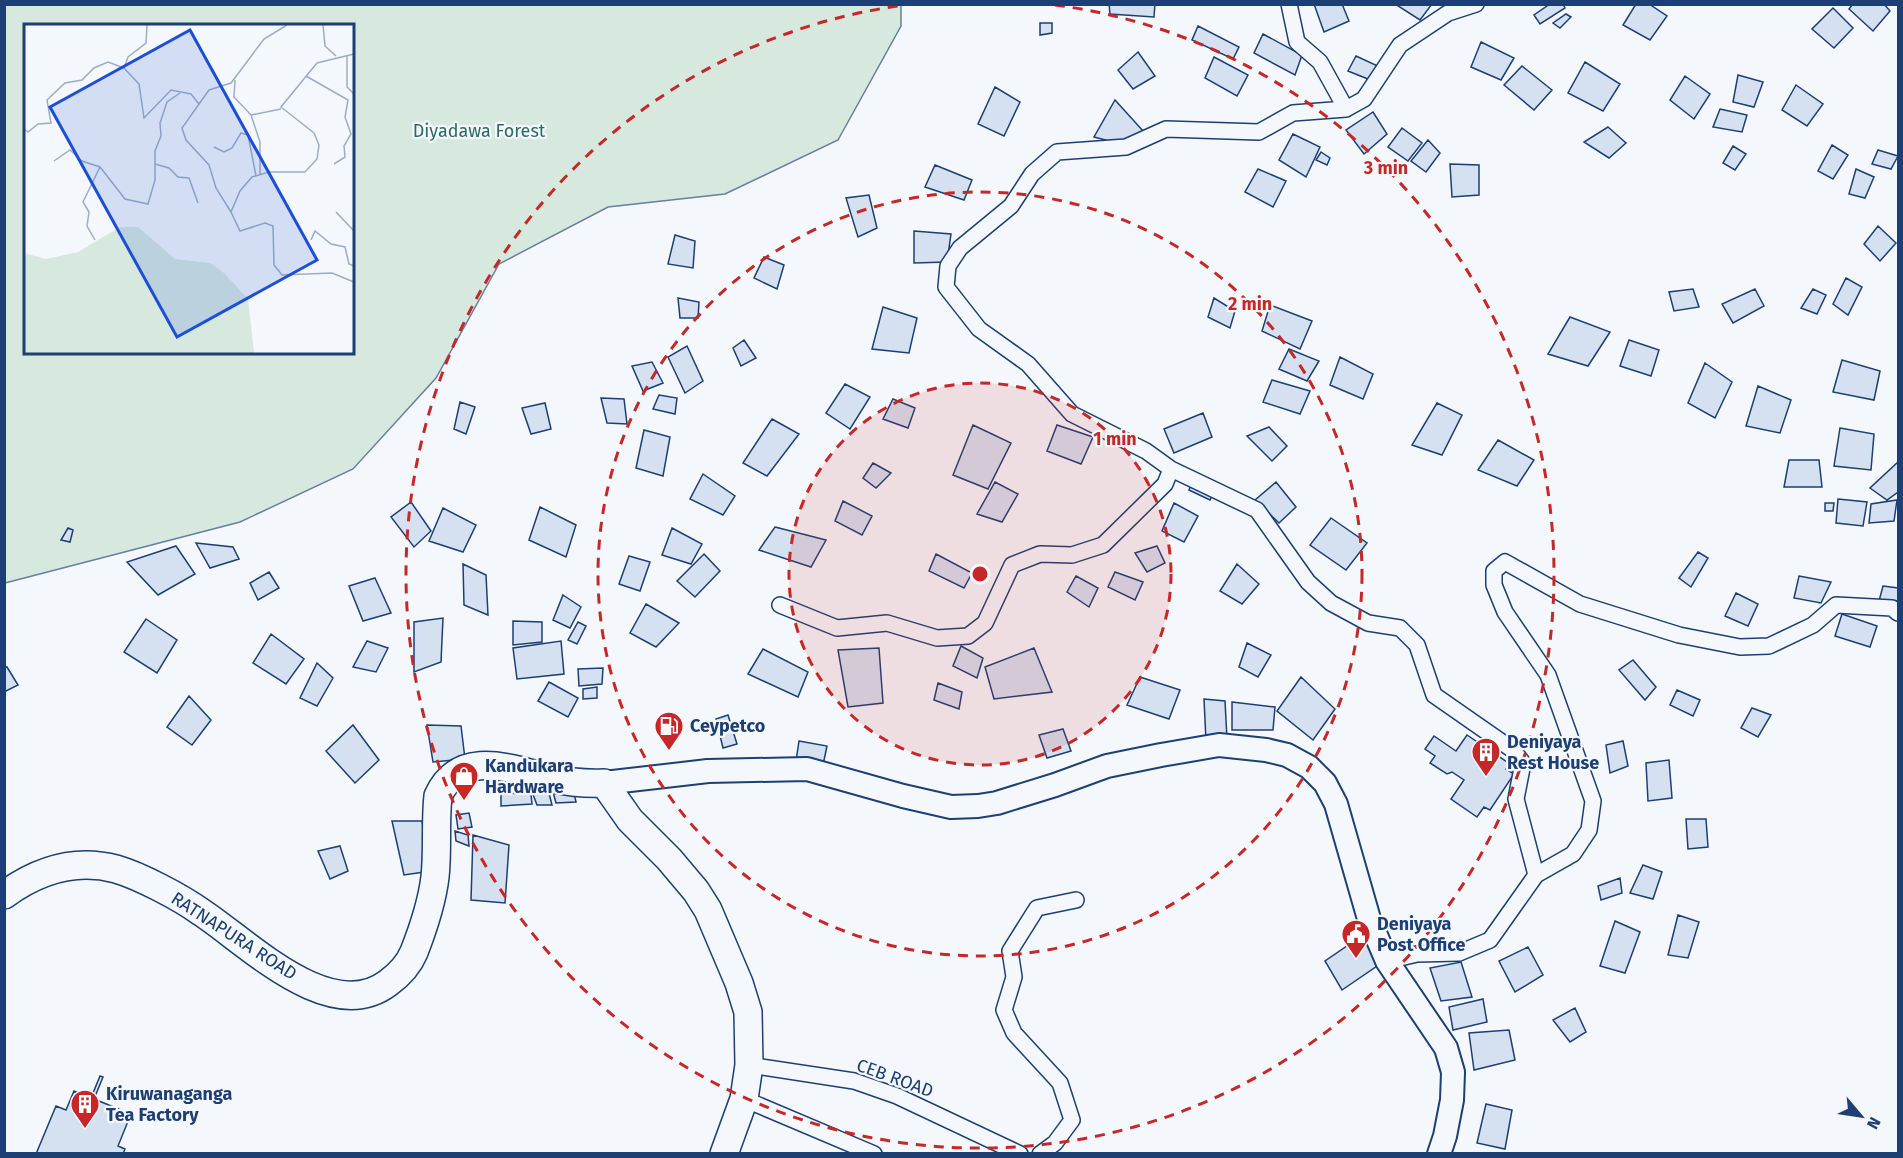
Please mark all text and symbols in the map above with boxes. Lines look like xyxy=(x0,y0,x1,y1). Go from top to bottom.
inset map xyxy=(24,24,354,354)
park label: Diyadawa Forest xyxy=(413,120,546,142)
text: 3 min xyxy=(1363,157,1408,179)
text: 2 min xyxy=(1228,293,1272,315)
text: 1 min xyxy=(1093,428,1137,450)
centre of rings xyxy=(970,564,990,584)
fuel station icon: Ceypetco xyxy=(653,710,685,752)
place label: Ceypetco xyxy=(690,715,765,737)
place label: Deniyaya Rest House xyxy=(1507,731,1599,774)
building icon: Deniyaya Rest House xyxy=(1470,736,1502,778)
place label: Kandukara Hardware xyxy=(485,755,574,798)
shop icon: Kandukara Hardware xyxy=(448,760,480,802)
street label: RATNAPURA ROAD xyxy=(167,887,301,985)
place label: Deniyaya Post Office xyxy=(1377,913,1466,956)
public building icon: Deniyaya Post Office xyxy=(1340,918,1372,960)
street label: CEB ROAD xyxy=(853,1054,937,1102)
place label: Kiruwanaganga Tea Factory xyxy=(106,1083,232,1126)
north arrow xyxy=(1831,1086,1891,1146)
building icon: Kiruwanaganga Tea Factory xyxy=(69,1088,101,1130)
text: N xyxy=(1863,1114,1885,1132)

